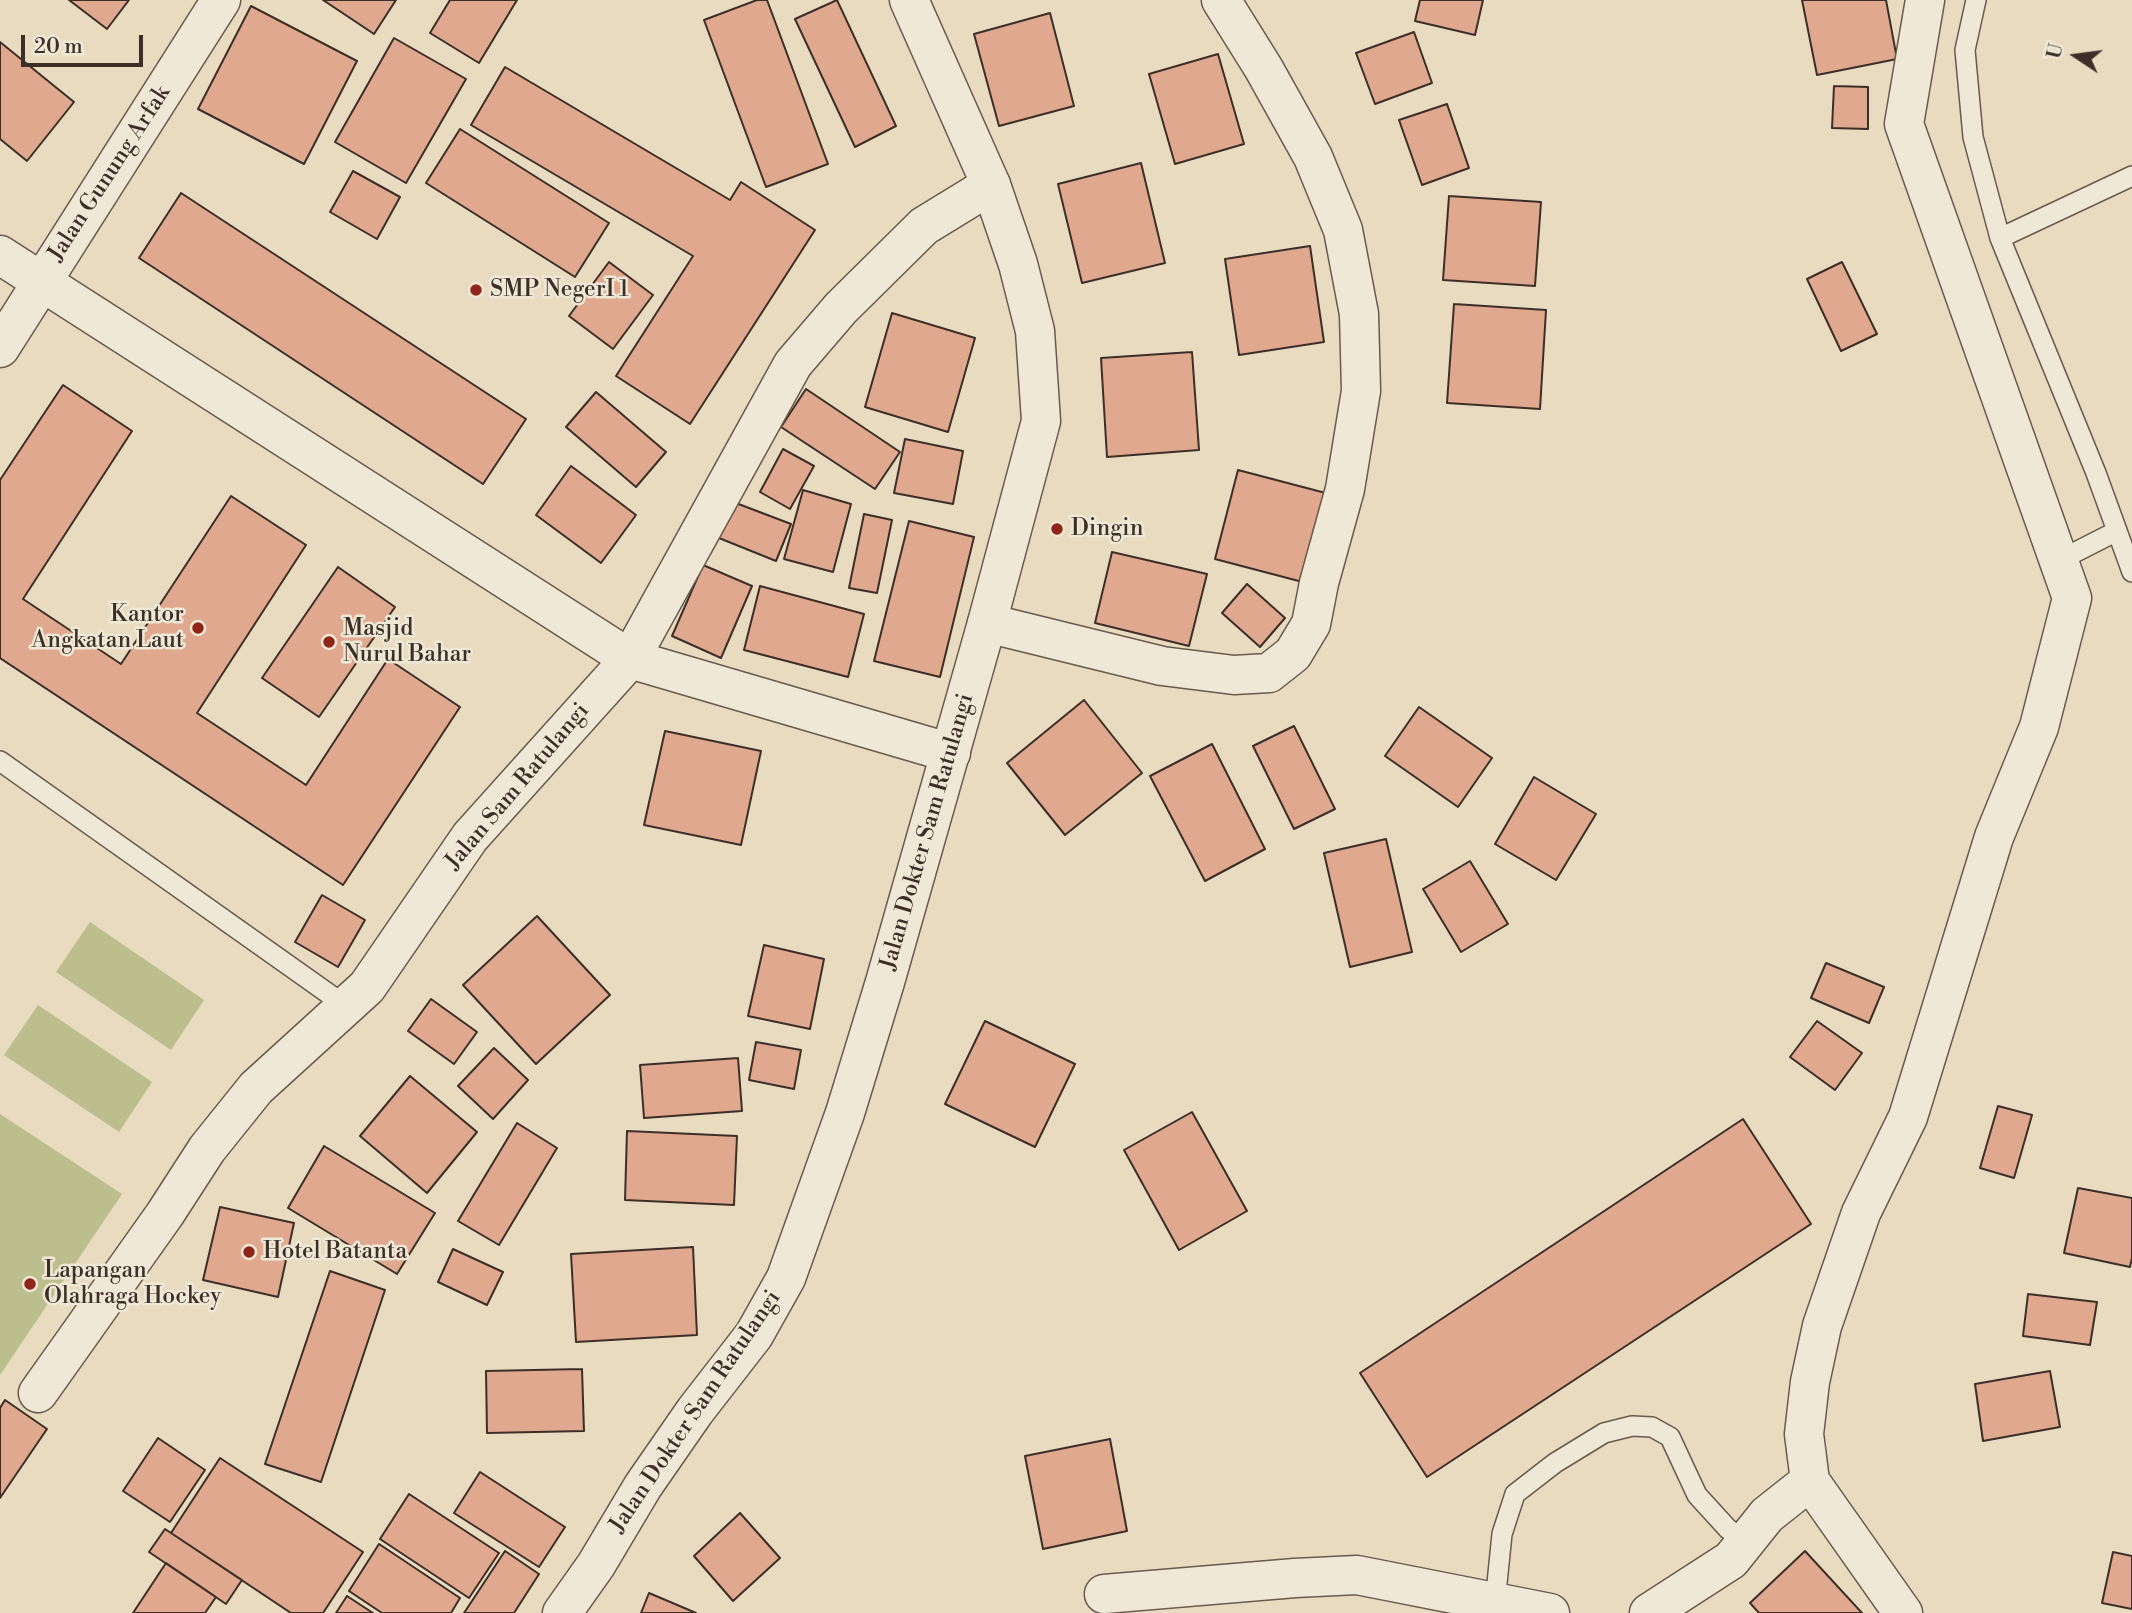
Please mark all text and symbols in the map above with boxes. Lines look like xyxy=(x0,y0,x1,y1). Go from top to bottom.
scale bar xyxy=(24,21,147,65)
north arrow xyxy=(2041,21,2111,91)
text: 20 m xyxy=(34,34,83,60)
text: U xyxy=(2042,41,2069,61)
street label: Jalan Gunung Arfak xyxy=(43,81,177,267)
place label: SMP NegerI 1 xyxy=(490,276,629,304)
marker: SMP NegerI 1 xyxy=(468,282,484,298)
place label: Dingin xyxy=(1071,515,1143,543)
marker: Dingin xyxy=(1049,521,1065,537)
place label: Kantor Angkatan Laut xyxy=(32,601,184,655)
place label: Masjid Nurul Bahar xyxy=(343,615,471,669)
marker: Kantor Angkatan Laut xyxy=(190,620,206,636)
marker: Masjid Nurul Bahar xyxy=(321,634,337,650)
street label: Jalan Dokter Sam Ratulangi xyxy=(875,691,981,973)
street label: Jalan Sam Ratulangi xyxy=(440,698,596,876)
place label: Hotel Batanta xyxy=(263,1238,407,1266)
marker: Hotel Batanta xyxy=(241,1244,257,1260)
place label: Lapangan Olahraga Hockey xyxy=(44,1257,221,1311)
marker: Lapangan Olahraga Hockey xyxy=(22,1276,38,1292)
street label: Jalan Dokter Sam Ratulangi xyxy=(605,1286,787,1538)

